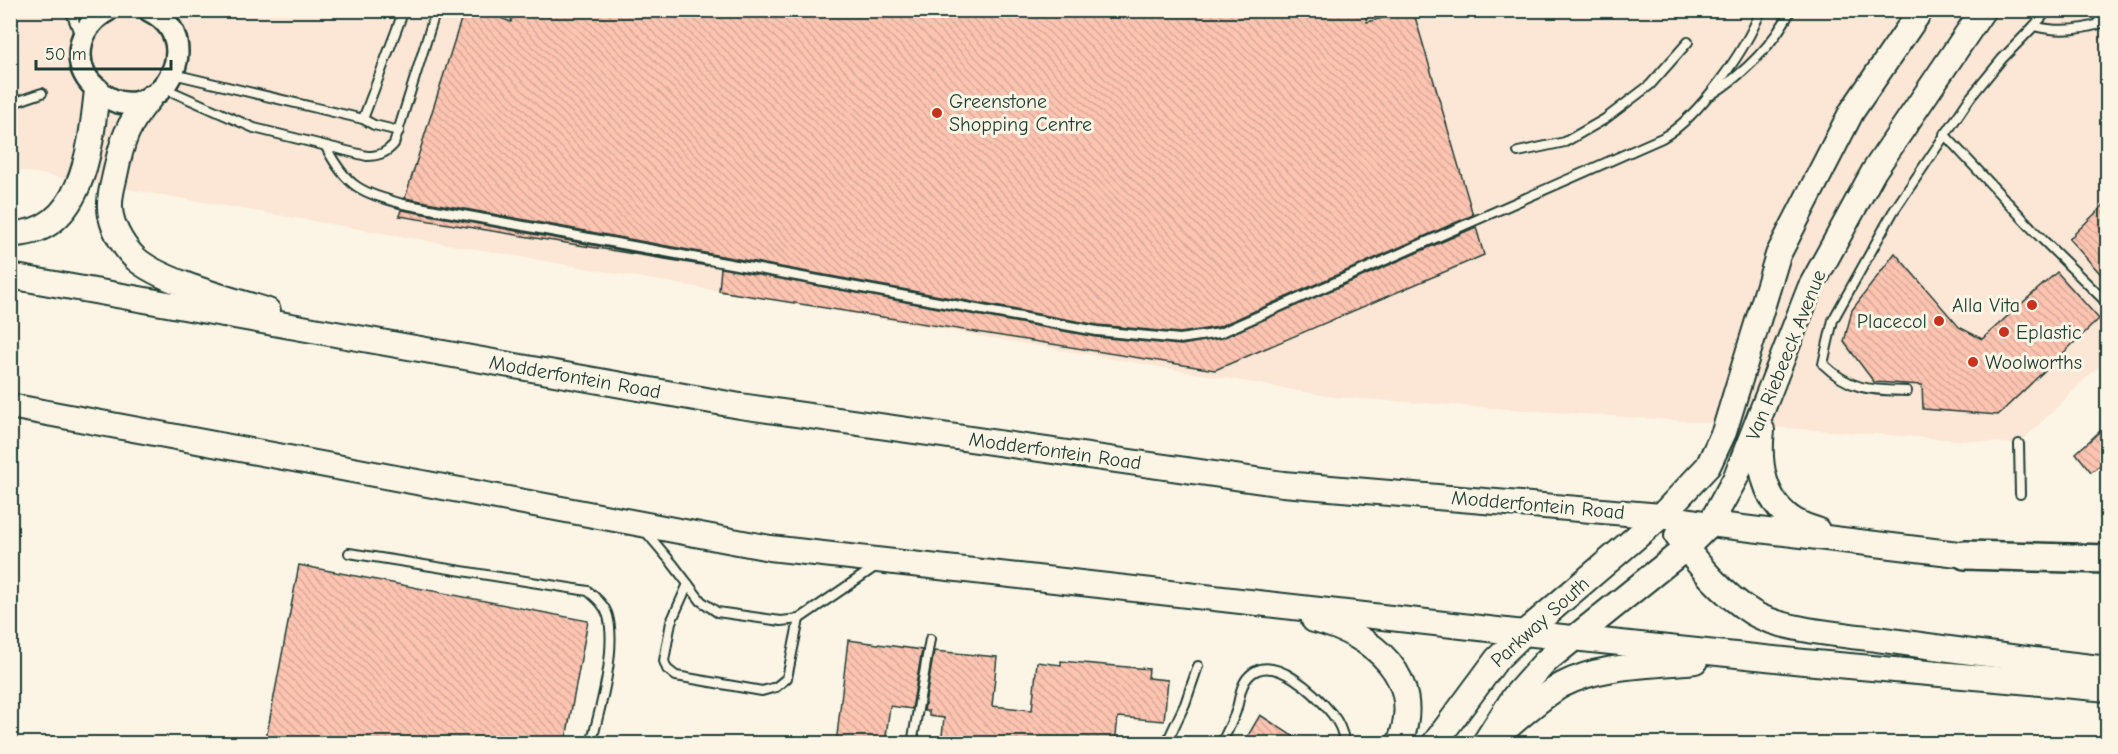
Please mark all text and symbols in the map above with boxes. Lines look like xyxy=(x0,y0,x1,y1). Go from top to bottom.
scale bar xyxy=(36,33,171,71)
text: 50 m xyxy=(45,44,87,65)
place label: Greenstone Shopping Centre xyxy=(949,90,1092,136)
marker: Greenstone Shopping Centre xyxy=(930,106,944,120)
street label: Van Riebeeck Avenue xyxy=(1741,266,1831,444)
place label: Alla Vita xyxy=(1952,294,2020,317)
marker: Alla Vita xyxy=(2025,298,2039,312)
place label: Placecol xyxy=(1857,310,1927,333)
marker: Placecol xyxy=(1932,314,1946,328)
place label: Eplastic xyxy=(2016,321,2082,344)
marker: Eplastic xyxy=(1997,325,2011,339)
street label: Modderfontein Road xyxy=(487,351,663,403)
place label: Woolworths xyxy=(1985,351,2082,374)
marker: Woolworths xyxy=(1966,355,1980,369)
street label: Modderfontein Road xyxy=(967,428,1143,474)
street label: Modderfontein Road xyxy=(1450,486,1626,524)
street label: Parkway South xyxy=(1486,572,1594,672)

